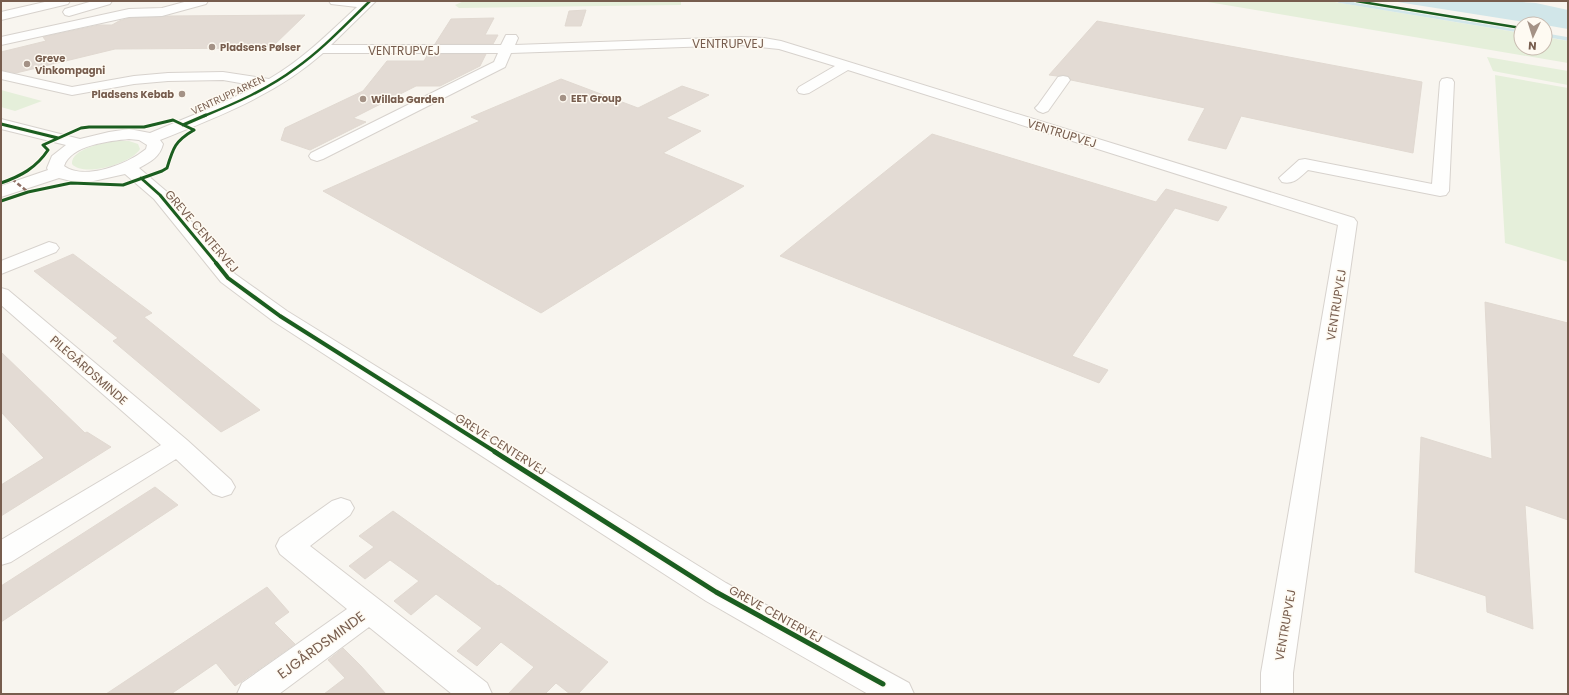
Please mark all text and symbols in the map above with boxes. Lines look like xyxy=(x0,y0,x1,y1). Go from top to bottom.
north arrow xyxy=(1513,16,1553,56)
street label: VENTRUPVEJ xyxy=(692,35,764,52)
text: N xyxy=(1528,38,1537,54)
place label: Pladsens Pølser xyxy=(220,40,301,55)
marker: Pladsens Pølser xyxy=(207,42,217,52)
street label: VENTRUPVEJ xyxy=(368,42,440,59)
place label: Greve Vinkompagni xyxy=(35,51,105,78)
marker: Greve Vinkompagni xyxy=(22,59,32,69)
street label: VENTRUPPARKEN xyxy=(189,71,267,119)
place label: Pladsens Kebab xyxy=(92,87,174,102)
marker: Pladsens Kebab xyxy=(177,89,187,99)
place label: EET Group xyxy=(571,91,622,106)
place label: Willab Garden xyxy=(371,92,445,107)
marker: EET Group xyxy=(558,93,568,103)
marker: Willab Garden xyxy=(358,94,368,104)
street label: VENTRUPVEJ xyxy=(1025,114,1099,152)
street label: GREVE CENTERVEJ xyxy=(161,186,243,276)
street label: VENTRUPVEJ xyxy=(1322,268,1350,342)
street label: PILEGÅRDSMINDE xyxy=(46,331,132,409)
street label: GREVE CENTERVEJ xyxy=(452,409,550,479)
street label: GREVE CENTERVEJ xyxy=(726,581,826,647)
street label: VENTRUPVEJ xyxy=(1270,588,1300,662)
street label: EJGÅRDSMINDE xyxy=(273,606,369,684)

